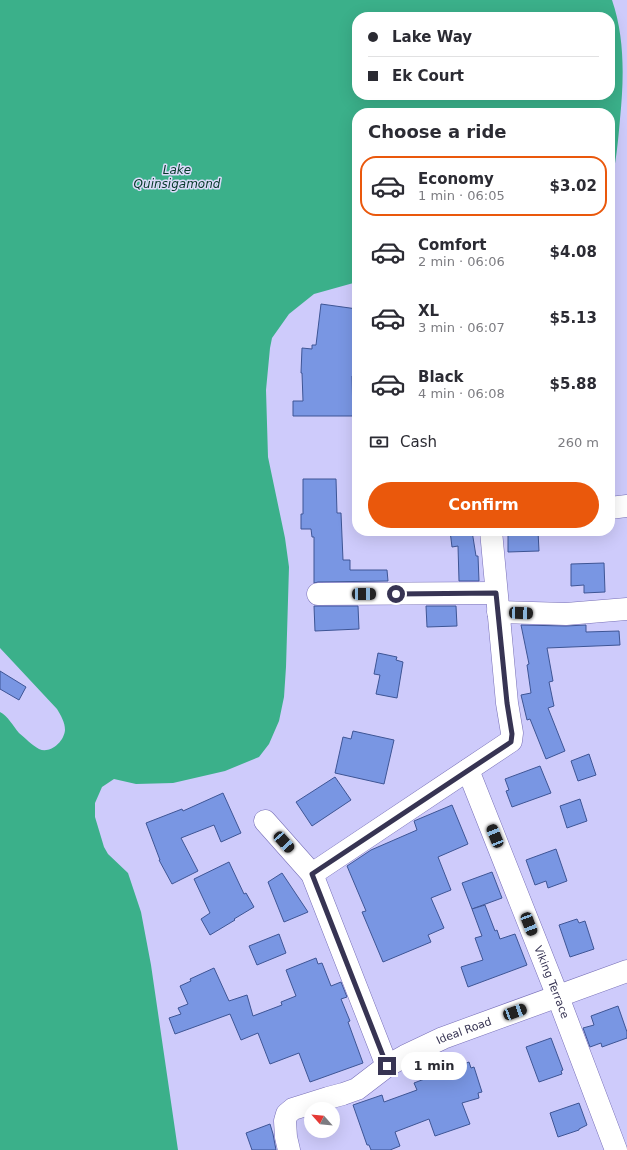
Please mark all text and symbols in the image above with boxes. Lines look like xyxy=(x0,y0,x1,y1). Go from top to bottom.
text: Lake Way xyxy=(392,28,472,46)
text: Ek Court xyxy=(392,67,464,85)
text: Choose a ride xyxy=(368,121,507,142)
water label: Lake Quinsigamond xyxy=(134,163,221,191)
icon: car xyxy=(370,168,406,204)
text: Economy xyxy=(418,170,494,188)
text: $3.02 xyxy=(550,177,597,195)
text: 1 min · 06:05 xyxy=(418,188,505,203)
icon: car xyxy=(370,234,406,270)
text: Comfort xyxy=(418,236,486,254)
text: $4.08 xyxy=(550,243,597,261)
text: 2 min · 06:06 xyxy=(418,254,505,269)
icon: car xyxy=(370,300,406,336)
text: XL xyxy=(418,302,439,320)
text: $5.13 xyxy=(550,309,597,327)
text: 3 min · 06:07 xyxy=(418,320,505,335)
icon: car xyxy=(370,366,406,402)
text: Black xyxy=(418,368,464,386)
text: $5.88 xyxy=(550,375,597,393)
text: 4 min · 06:08 xyxy=(418,386,505,401)
icon: cash xyxy=(368,431,390,453)
text: Cash xyxy=(400,433,437,451)
text: 260 m xyxy=(557,435,599,450)
button: Confirm xyxy=(368,482,599,528)
route start xyxy=(387,585,405,603)
car xyxy=(352,588,376,600)
car xyxy=(509,607,533,619)
car xyxy=(485,823,505,849)
car xyxy=(272,829,296,855)
car xyxy=(519,911,539,937)
street label: Viking Terrace xyxy=(532,944,572,1021)
car xyxy=(502,1002,528,1022)
street label: Ideal Road xyxy=(434,1014,493,1047)
callout: 1 min xyxy=(401,1052,467,1080)
route end xyxy=(378,1057,396,1075)
text: 1 min xyxy=(414,1058,454,1073)
north arrow xyxy=(304,1102,340,1138)
map controls xyxy=(304,1102,340,1138)

